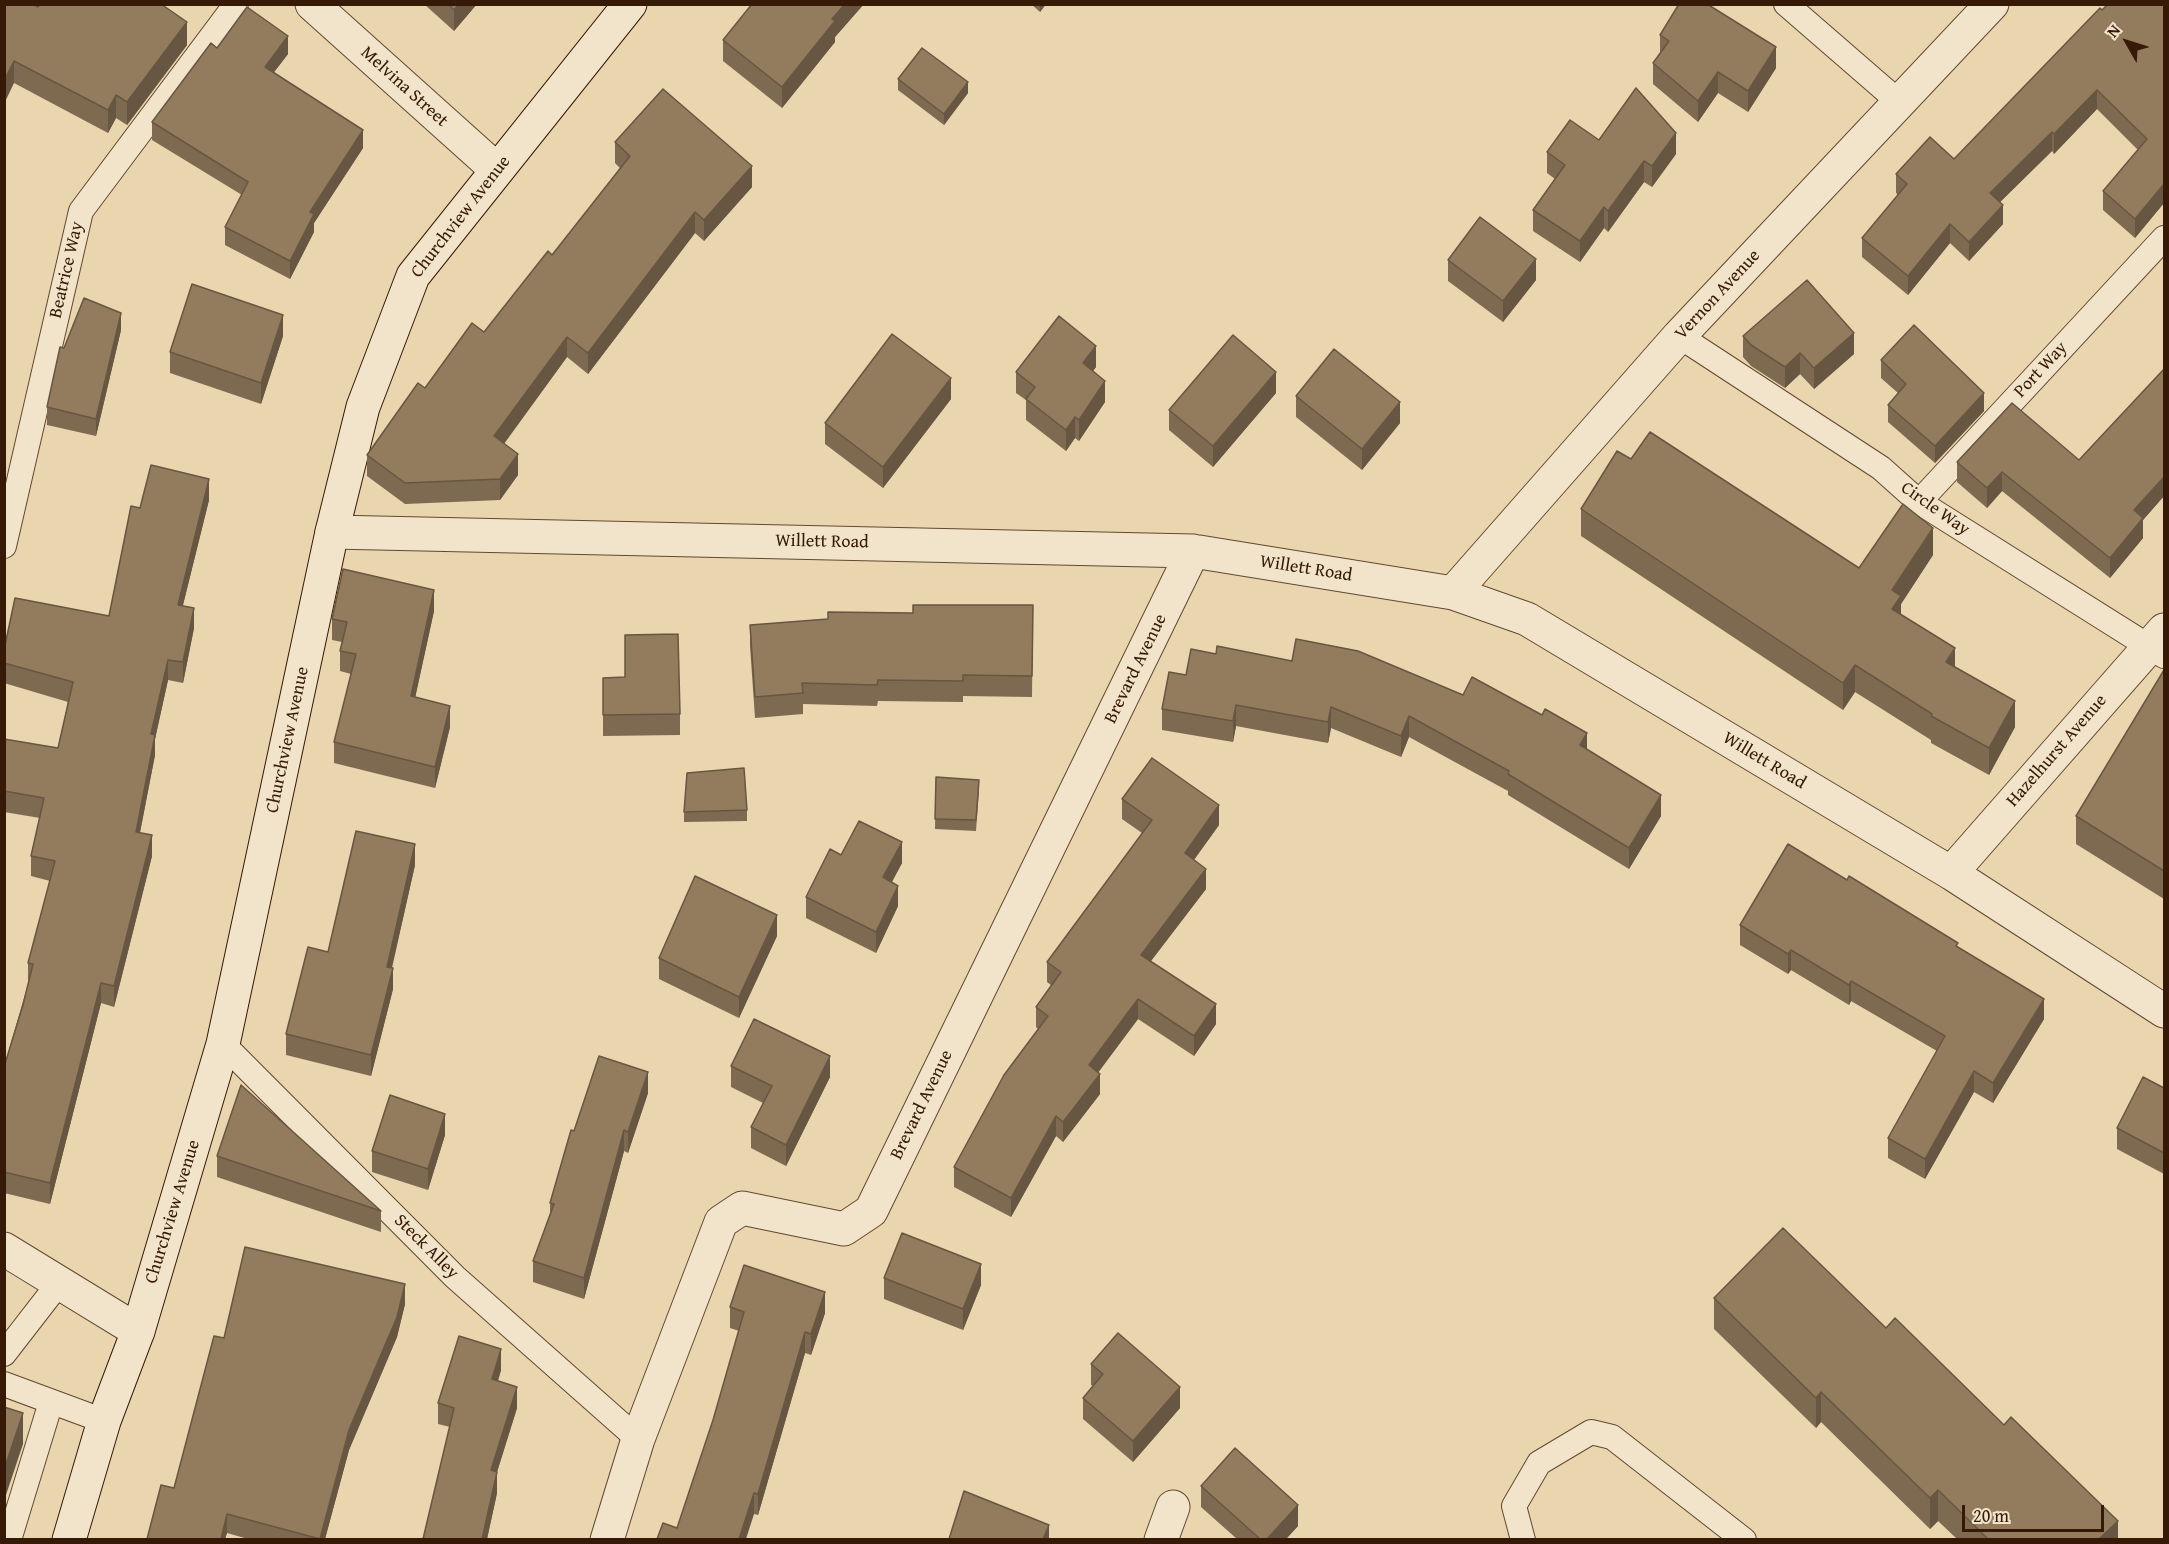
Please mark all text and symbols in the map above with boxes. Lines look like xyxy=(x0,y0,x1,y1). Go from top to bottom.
north arrow xyxy=(2097,12,2157,72)
text: N xyxy=(2100,19,2126,42)
street label: Melvina Street xyxy=(356,42,452,132)
street label: Churchview Avenue xyxy=(407,152,515,282)
street label: Beatrice Way xyxy=(45,220,89,320)
street label: Vernon Avenue xyxy=(1671,245,1765,345)
street label: Port Way xyxy=(2010,338,2072,402)
street label: Circle Way xyxy=(1896,477,1974,541)
street label: Willett Road xyxy=(775,530,869,554)
street label: Willett Road xyxy=(1258,551,1354,587)
street label: Brevard Avenue xyxy=(1100,611,1172,727)
street label: Churchview Avenue xyxy=(262,665,314,815)
street label: Hazelhurst Avenue xyxy=(2002,690,2112,812)
street label: Willett Road xyxy=(1718,728,1810,794)
street label: Brevard Avenue xyxy=(886,1047,958,1163)
street label: Churchview Avenue xyxy=(141,1138,205,1286)
street label: Steck Alley xyxy=(389,1210,463,1284)
scale bar xyxy=(1965,1493,2108,1531)
text: 20 m xyxy=(1973,1502,2009,1529)

